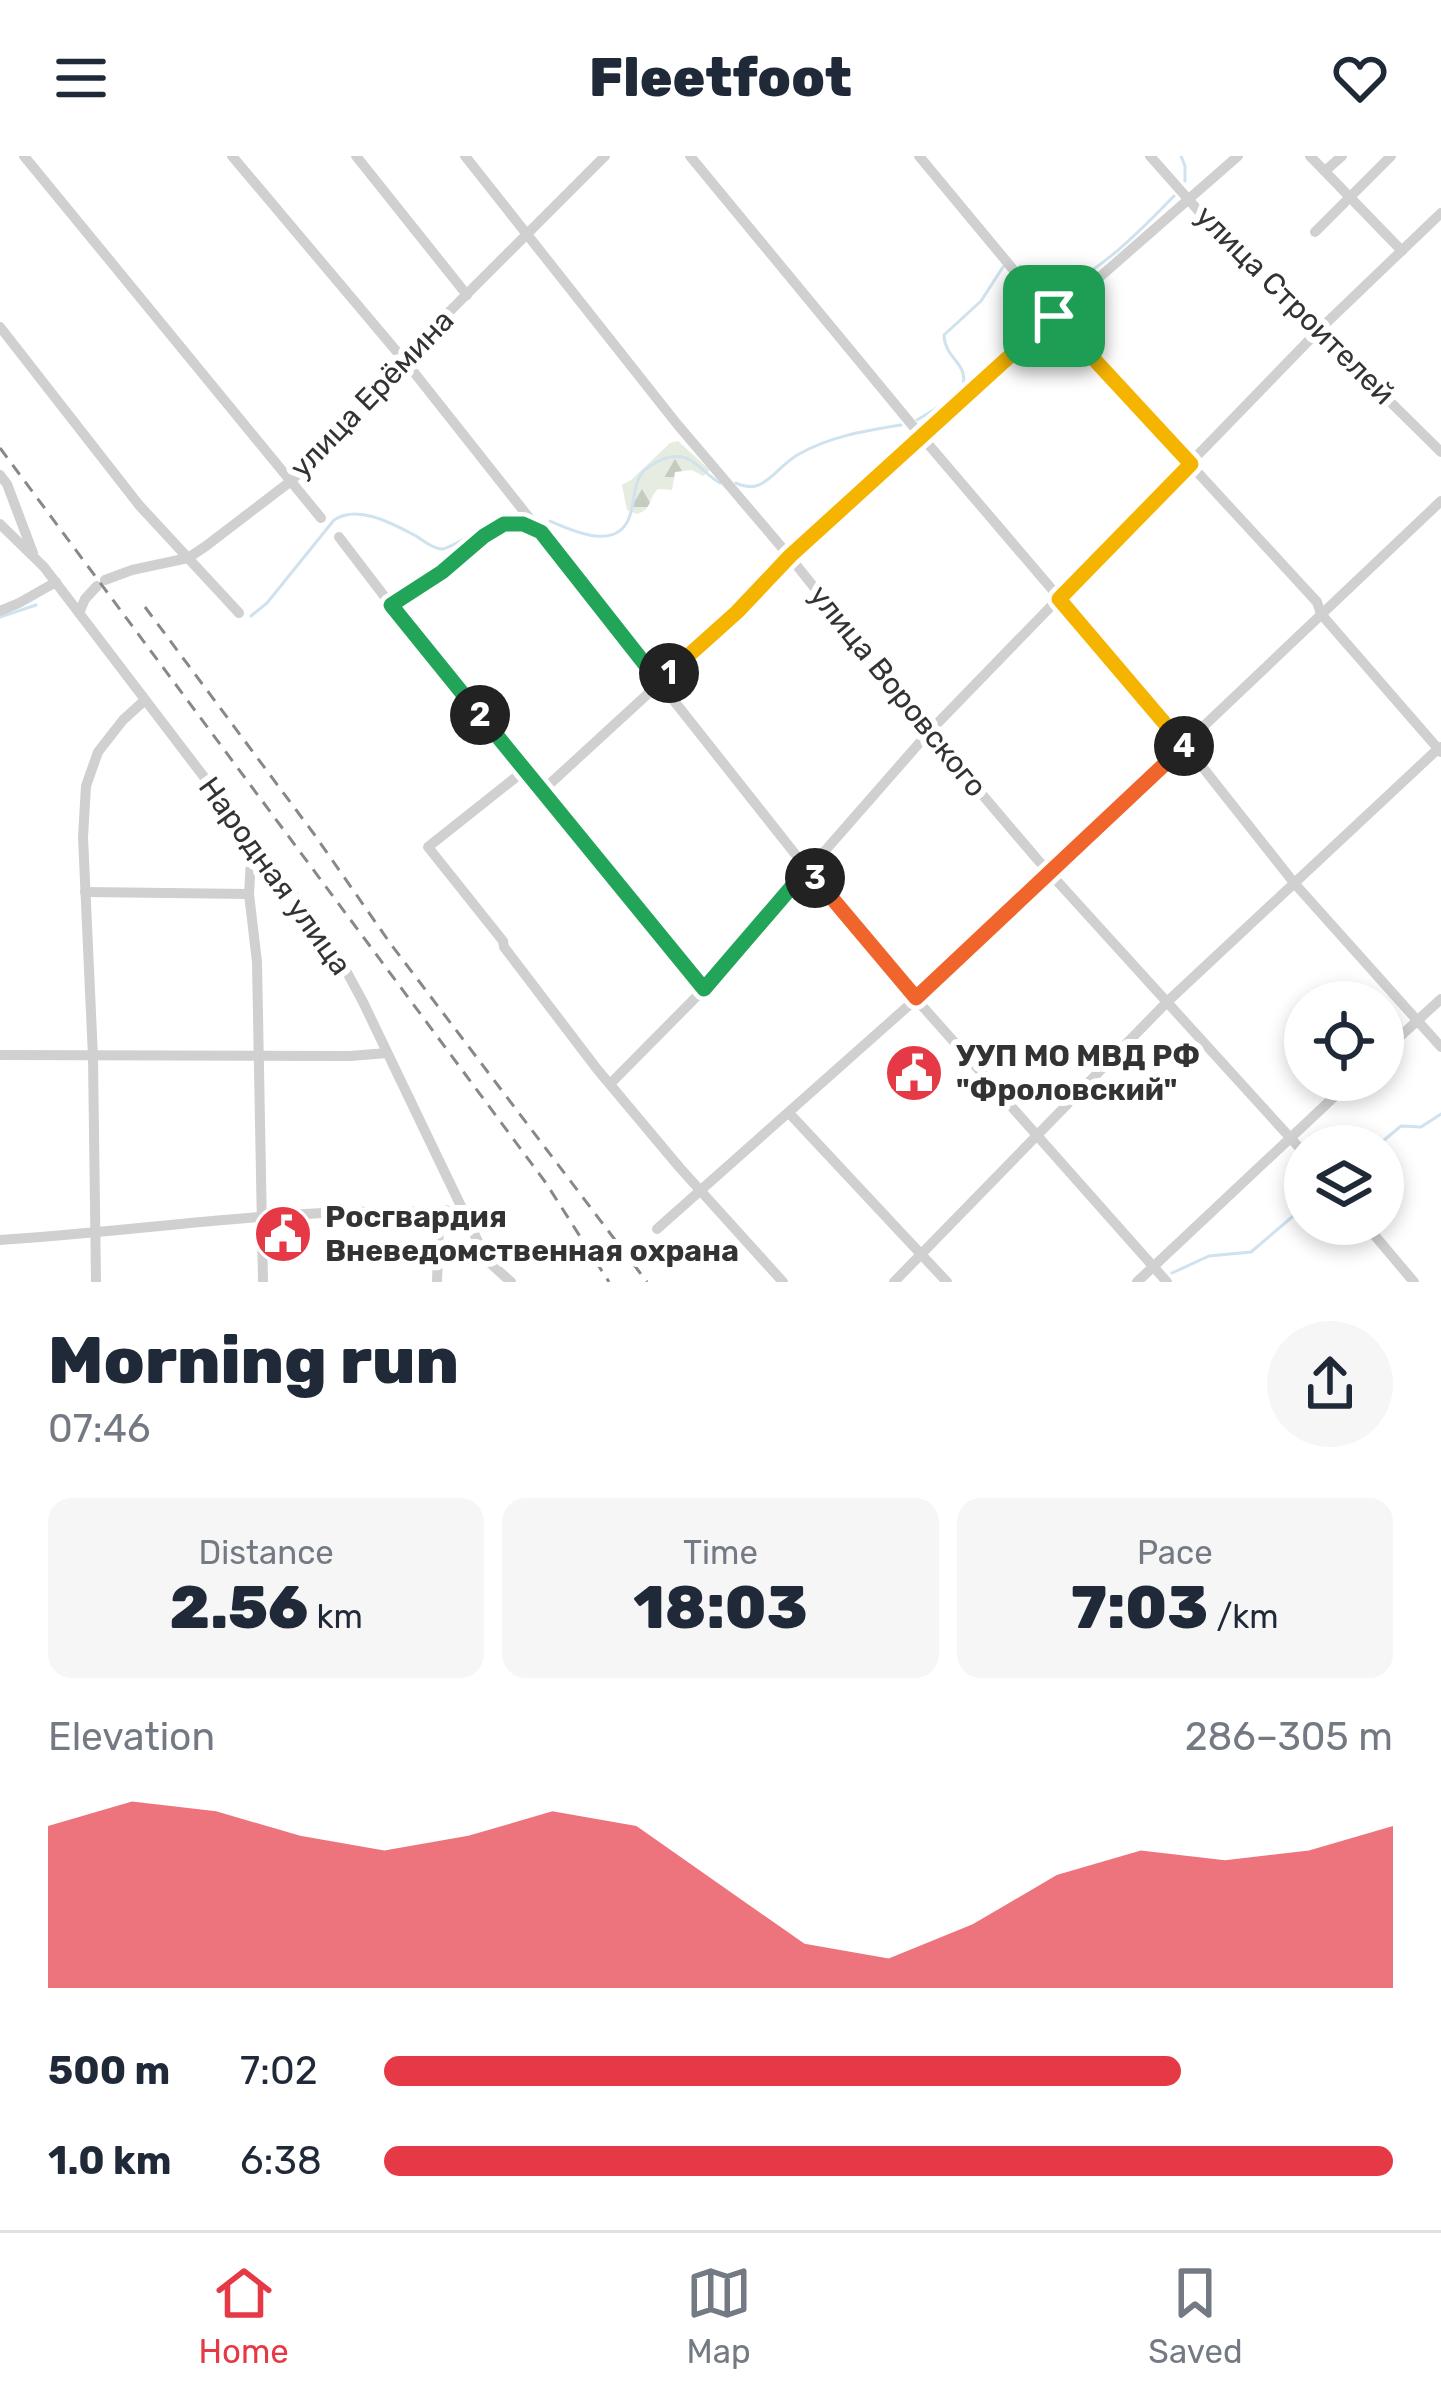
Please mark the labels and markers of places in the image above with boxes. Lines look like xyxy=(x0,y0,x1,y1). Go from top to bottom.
pin xyxy=(1003,265,1105,367)
pin: 1 xyxy=(639,643,699,703)
pin: 2 xyxy=(450,685,510,745)
pin: 4 xyxy=(1154,716,1214,776)
pin: 3 xyxy=(785,848,845,908)
place label: УУП МО МВД РФ "Фроловский" xyxy=(956,1038,1200,1108)
public building icon: УУП МО МВД РФ "Фроловский" xyxy=(883,1042,945,1104)
place label: Росгвардия Вневедомственная охрана xyxy=(325,1199,739,1269)
public building icon: Росгвардия Вневедомственная охрана xyxy=(252,1203,314,1265)

